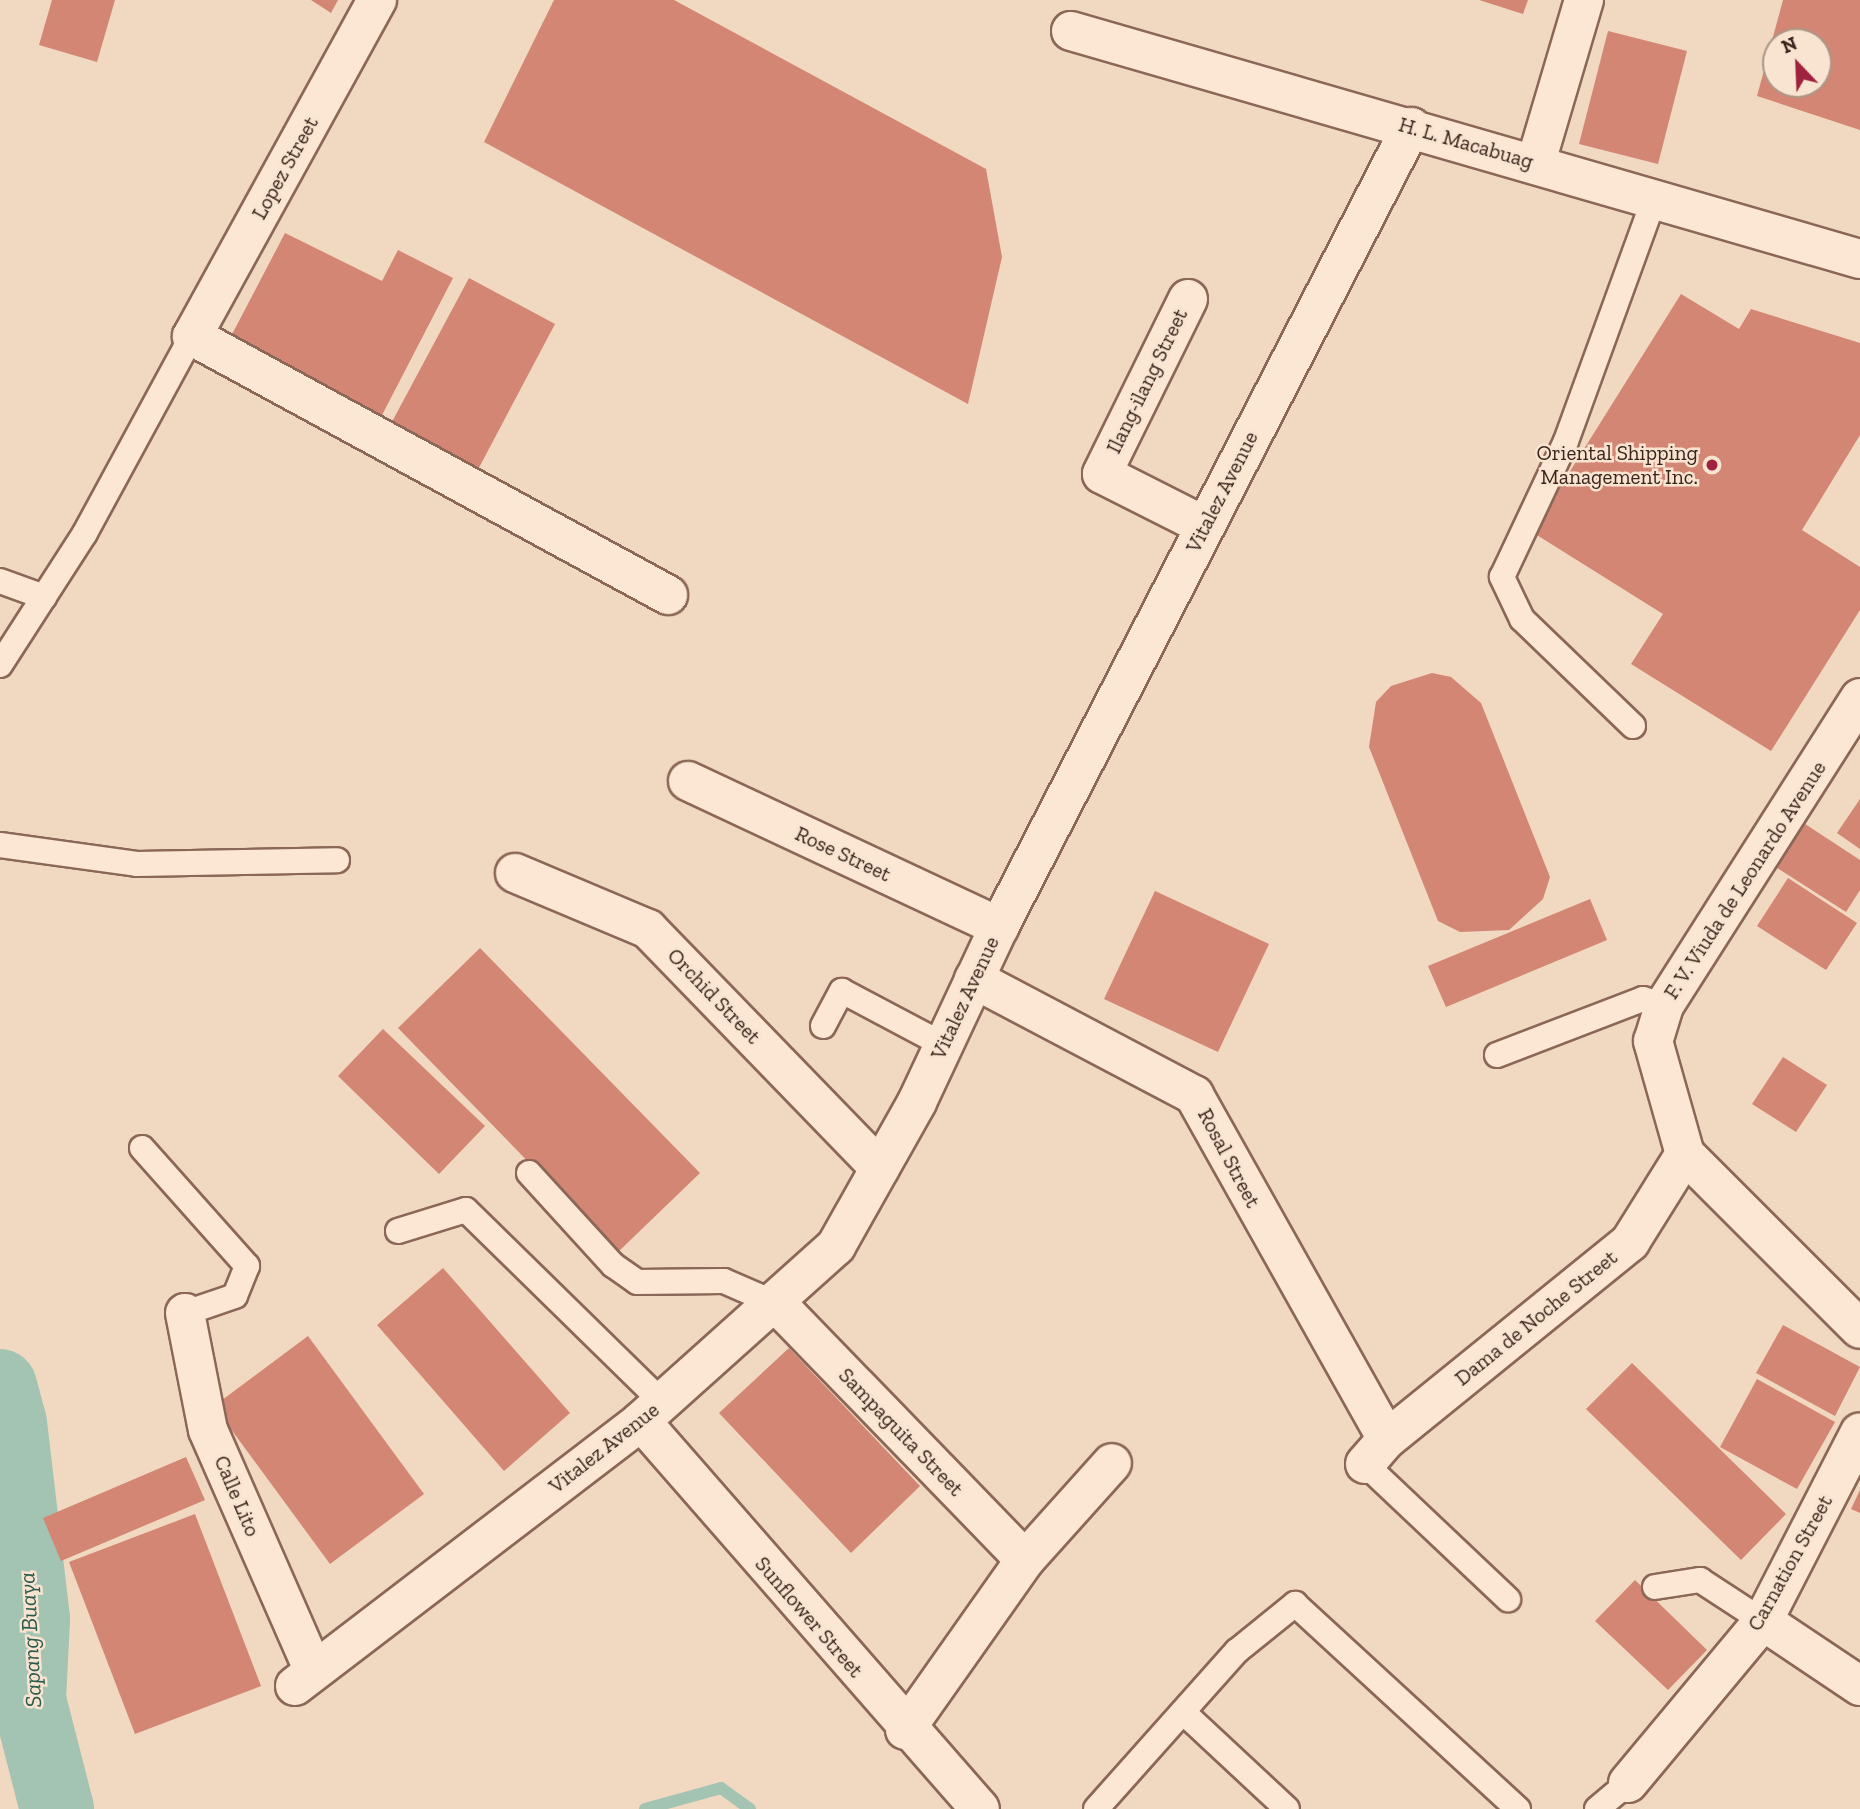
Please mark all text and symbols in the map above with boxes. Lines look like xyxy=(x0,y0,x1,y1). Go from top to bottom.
north arrow xyxy=(1762,28,1832,98)
text: N xyxy=(1778,32,1801,58)
street label: Lopez Street xyxy=(246,112,324,224)
street label: H. L. Macabuag xyxy=(1396,112,1536,174)
street label: Ilang-ilang Street xyxy=(1101,305,1193,457)
street label: Vitalez Avenue xyxy=(1180,427,1264,557)
place label: Oriental Shipping Management Inc. xyxy=(1536,440,1698,490)
marker: Oriental Shipping Management Inc. xyxy=(1704,457,1720,473)
street label: F. V. Viuda de Leonardo Avenue xyxy=(1658,755,1832,1005)
street label: Rose Street xyxy=(791,821,895,887)
street label: Vitalez Avenue xyxy=(925,932,1005,1064)
street label: Orchid Street xyxy=(662,943,766,1049)
street label: Rosal Street xyxy=(1192,1104,1266,1212)
street label: Dama de Noche Street xyxy=(1450,1245,1622,1391)
street label: Sampaguita Street xyxy=(833,1363,969,1501)
street label: Vitalez Avenue xyxy=(544,1397,664,1499)
street label: Calle Lito xyxy=(209,1452,265,1540)
street label: Carnation Street xyxy=(1742,1491,1838,1635)
street label: Sunflower Street xyxy=(750,1551,868,1683)
water label: Sapang Buaya xyxy=(13,1572,47,1708)

